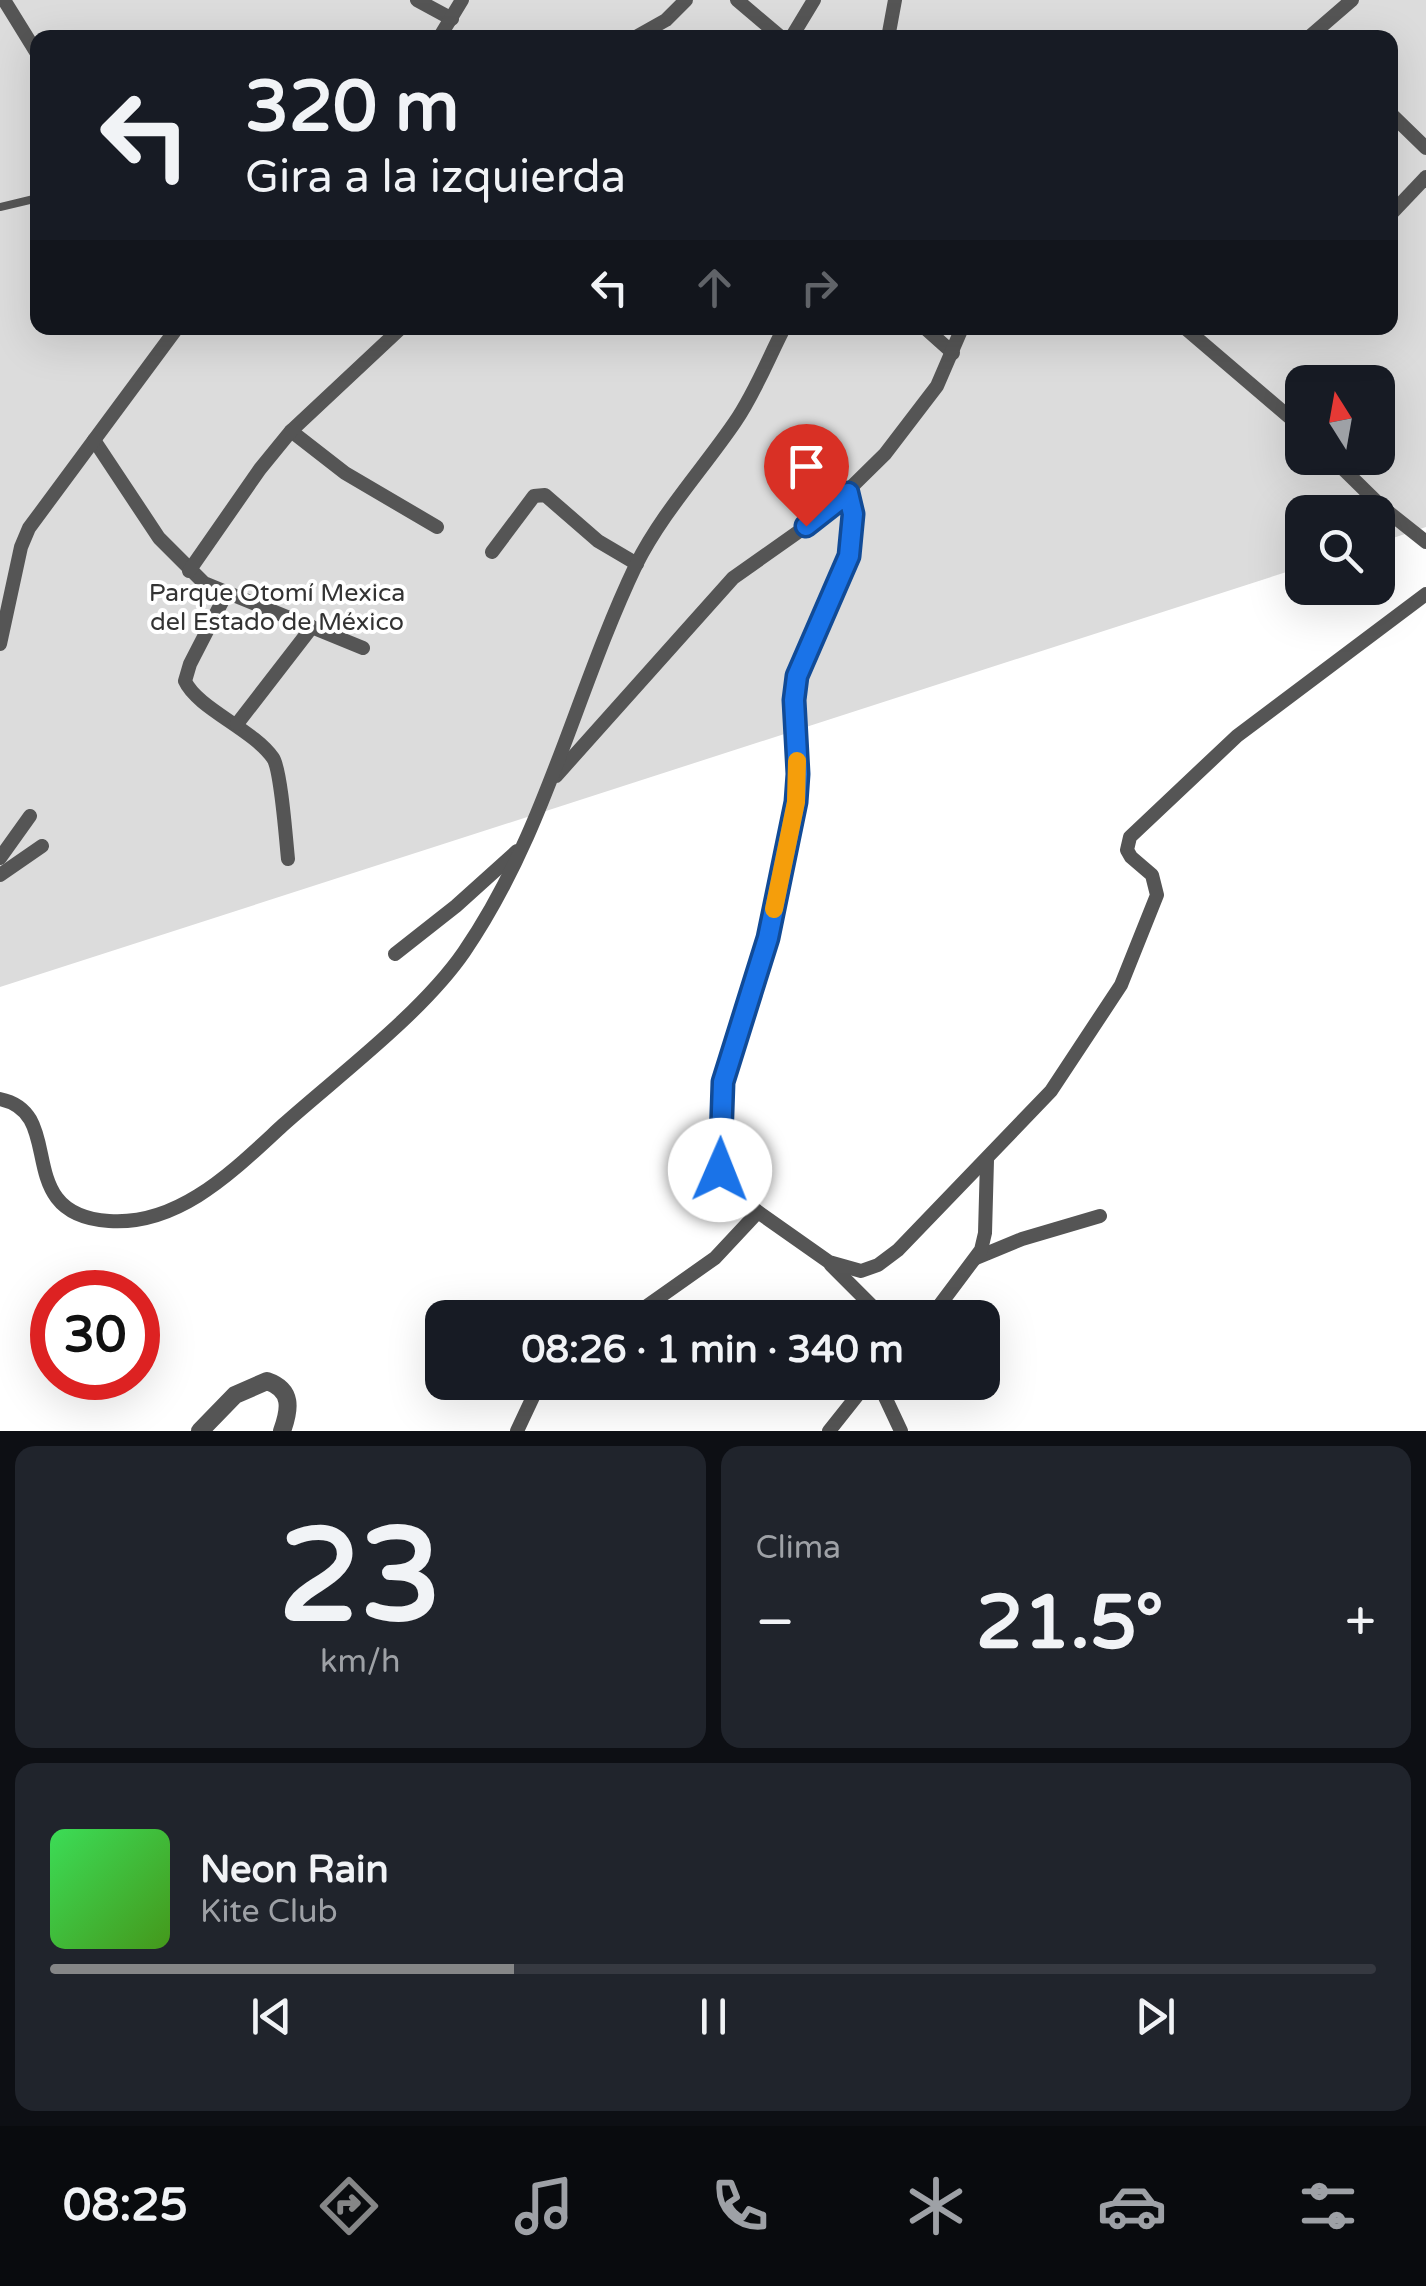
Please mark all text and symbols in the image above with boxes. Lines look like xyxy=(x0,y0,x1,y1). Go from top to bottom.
text: 320 m xyxy=(245,66,459,150)
icon: left xyxy=(80,70,210,200)
text: Gira a la izquierda xyxy=(245,151,626,205)
icon: left xyxy=(582,260,637,315)
icon: ahead xyxy=(687,260,742,315)
icon: right xyxy=(792,260,847,315)
north arrow xyxy=(1285,365,1395,475)
map controls xyxy=(1285,365,1395,605)
pin xyxy=(764,424,849,527)
icon: arrive xyxy=(779,439,834,494)
button: search xyxy=(1285,495,1395,605)
park label: Parque Otomí Mexica del Estado de México xyxy=(149,578,405,637)
position arrow xyxy=(668,1118,772,1222)
speed limit sign: 30 xyxy=(30,1270,160,1400)
text: 08:26 · 1 min · 340 m xyxy=(521,1327,904,1373)
text: 23 xyxy=(279,1500,442,1656)
text: Clima xyxy=(756,1529,841,1567)
text: 21.5° xyxy=(976,1578,1164,1668)
text: − xyxy=(756,1590,795,1656)
text: + xyxy=(1345,1590,1376,1656)
text: km/h xyxy=(320,1643,400,1681)
text: Neon Rain xyxy=(200,1847,389,1893)
text: Kite Club xyxy=(200,1893,338,1931)
icon: previous xyxy=(244,1989,299,2044)
icon: pause xyxy=(686,1989,741,2044)
icon: next xyxy=(1128,1989,1183,2044)
icon: directions xyxy=(314,2171,384,2241)
icon: music xyxy=(509,2171,579,2241)
icon: phone xyxy=(705,2171,775,2241)
icon: climate xyxy=(901,2171,971,2241)
icon: car xyxy=(1097,2171,1167,2241)
icon: filters xyxy=(1293,2171,1363,2241)
text: 08:25 xyxy=(63,2179,188,2233)

